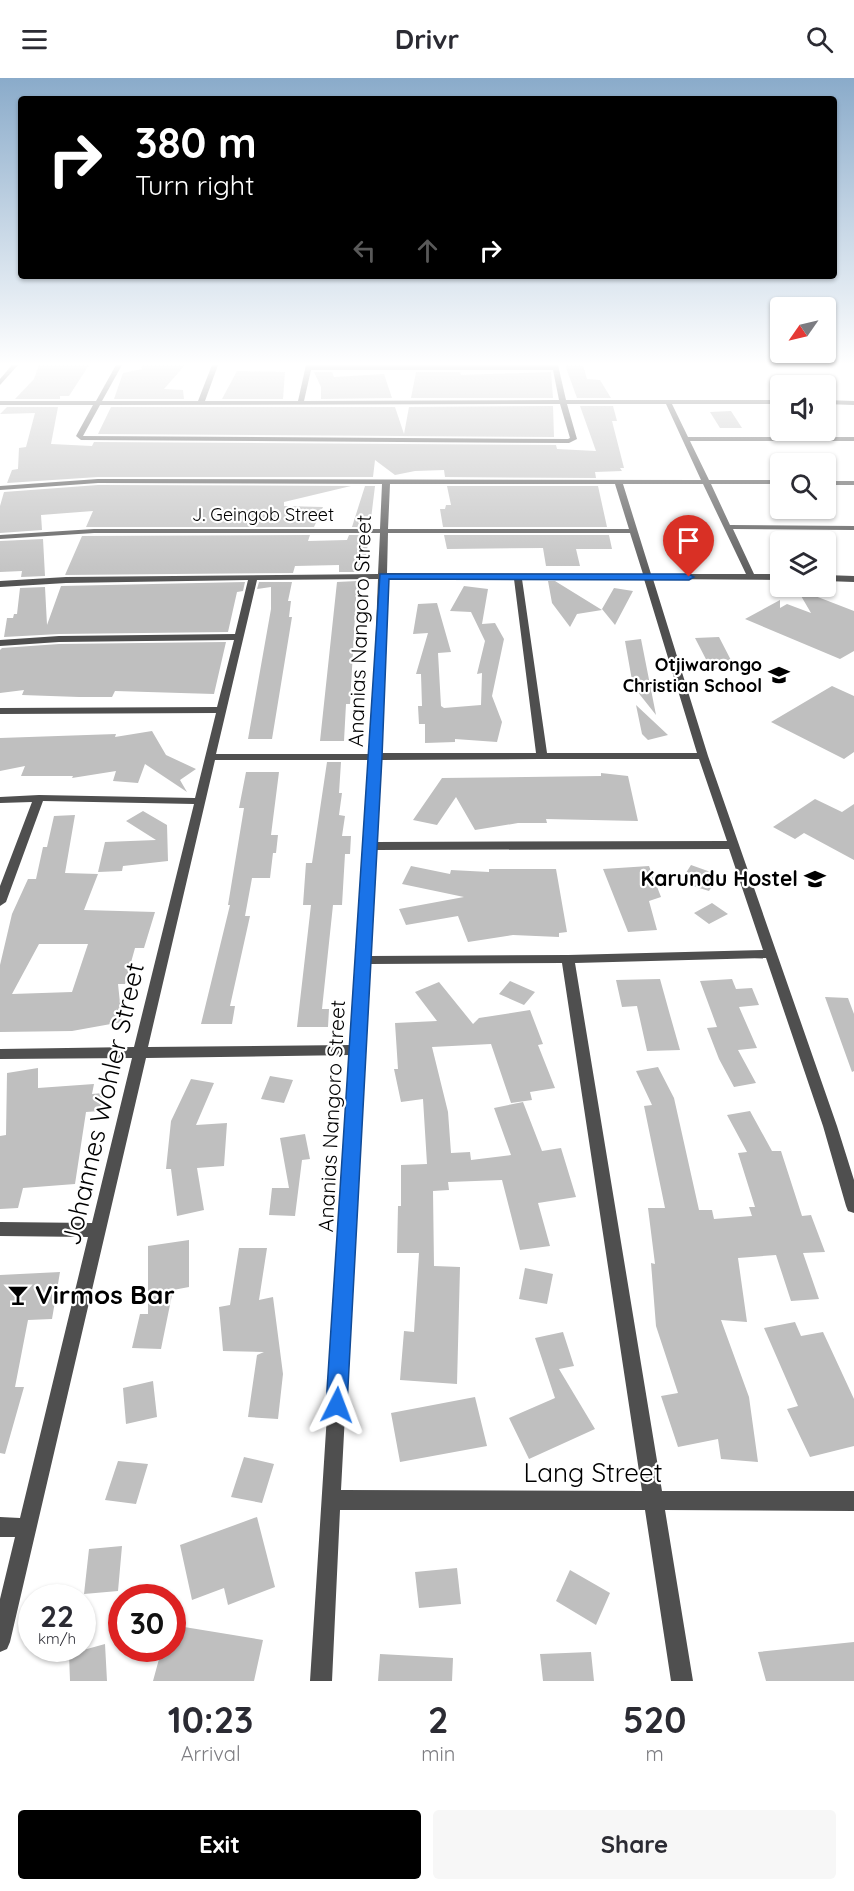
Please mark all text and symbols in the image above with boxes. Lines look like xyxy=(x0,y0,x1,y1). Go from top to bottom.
text: Drivr xyxy=(395,22,459,56)
icon: menu xyxy=(18,23,51,56)
icon: search xyxy=(803,23,836,56)
text: 380 m xyxy=(135,116,257,169)
icon: right xyxy=(36,120,114,198)
text: Turn right xyxy=(135,168,254,202)
icon: left xyxy=(348,234,381,267)
icon: ahead xyxy=(411,234,444,267)
icon: right xyxy=(474,234,507,267)
north arrow xyxy=(770,297,836,363)
map controls xyxy=(770,297,836,597)
button: sound xyxy=(770,375,836,441)
button: search xyxy=(770,453,836,519)
street label: J. Geingob Street xyxy=(192,503,334,526)
street label: Ananias Nangoro Street xyxy=(342,514,376,748)
pin xyxy=(663,515,714,577)
icon: arrive xyxy=(672,524,705,557)
button: layers xyxy=(770,531,836,597)
place label: Otjiwarongo Christian School xyxy=(623,653,762,697)
school or university icon: Otjiwarongo Christian School xyxy=(767,663,791,687)
place label: Karundu Hostel xyxy=(641,865,798,891)
school or university icon: Karundu Hostel xyxy=(803,867,827,891)
street label: Johannes Wohler Street xyxy=(54,959,151,1248)
street label: Ananias Nangoro Street xyxy=(312,999,350,1233)
place label: Virmos Bar xyxy=(35,1278,175,1311)
bar icon: Virmos Bar xyxy=(6,1283,30,1307)
position arrow xyxy=(305,1373,369,1437)
street label: Lang Street xyxy=(524,1456,663,1489)
speed limit sign: 30 xyxy=(108,1584,186,1662)
text: 22 xyxy=(40,1597,74,1635)
text: km/h xyxy=(38,1629,76,1648)
text: 10:23 xyxy=(168,1697,253,1742)
text: 2 xyxy=(428,1697,448,1742)
text: 520 xyxy=(623,1697,686,1742)
text: Arrival xyxy=(181,1741,241,1766)
text: min xyxy=(421,1741,455,1766)
text: m xyxy=(646,1741,664,1766)
button: Exit xyxy=(18,1810,421,1879)
button: Share xyxy=(433,1810,836,1879)

